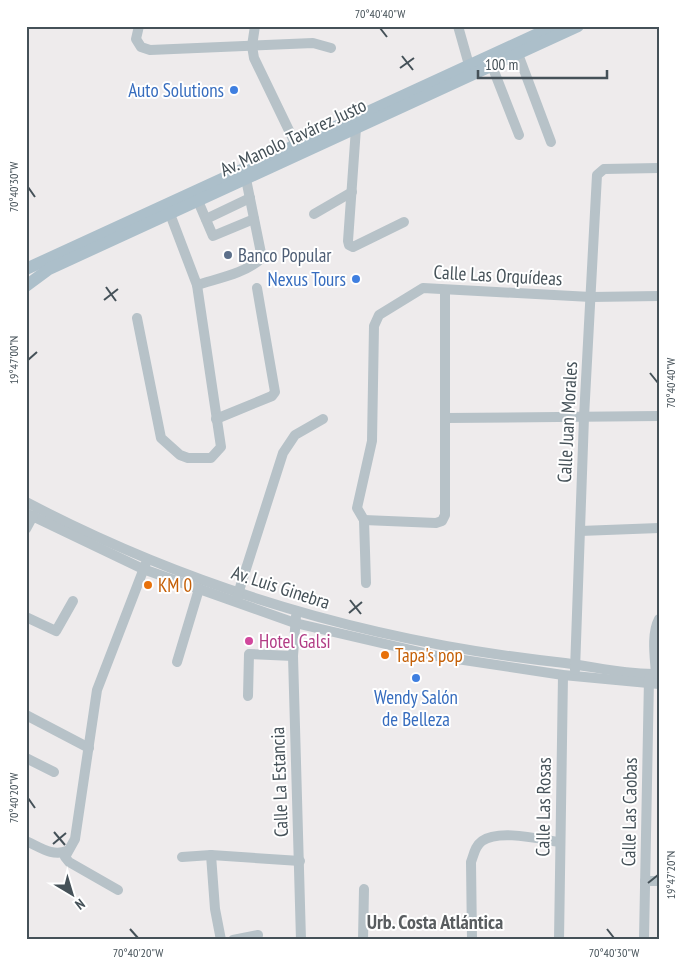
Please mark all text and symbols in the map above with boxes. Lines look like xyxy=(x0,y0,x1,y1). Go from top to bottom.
text: 70°40'40"W xyxy=(355,6,405,21)
scale bar xyxy=(478,48,606,80)
text: 100 m xyxy=(485,55,518,74)
place label: Auto Solutions xyxy=(128,78,224,102)
marker: Auto Solutions xyxy=(228,84,240,96)
street label: Av. Manolo Tavárez Justo xyxy=(216,93,370,181)
text: 70°40'30"W xyxy=(6,162,21,212)
place label: Banco Popular xyxy=(238,243,332,267)
marker: Banco Popular xyxy=(222,249,234,261)
street label: Calle Las Orquídeas xyxy=(433,260,563,290)
place label: Nexus Tours xyxy=(268,267,346,291)
marker: Nexus Tours xyxy=(350,273,362,285)
text: 19°47'00"N xyxy=(6,336,21,384)
text: 70°40'40"W xyxy=(663,358,678,408)
street label: Calle Juan Morales xyxy=(552,361,582,483)
street label: Av. Luis Ginebra xyxy=(229,560,333,614)
place label: KM 0 xyxy=(158,573,192,597)
marker: KM 0 xyxy=(142,579,154,591)
place label: Hotel Galsi xyxy=(259,629,331,653)
marker: Hotel Galsi xyxy=(243,635,255,647)
place label: Tapa's pop xyxy=(395,643,463,667)
marker: Tapa's pop xyxy=(379,649,391,661)
marker: Wendy Salón de Belleza xyxy=(410,672,422,684)
place label: Wendy Salón de Belleza xyxy=(374,685,458,731)
street label: Calle La Estancia xyxy=(265,726,293,838)
street label: Calle Las Rosas xyxy=(530,757,556,857)
street label: Calle Las Caobas xyxy=(616,757,642,867)
text: 70°40'20"W xyxy=(6,773,21,823)
text: 19°47'20"N xyxy=(663,851,678,899)
north arrow xyxy=(48,868,98,918)
text: N xyxy=(71,895,89,914)
district label: Urb. Costa Atlántica xyxy=(367,909,503,935)
text: 70°40'20"W xyxy=(113,945,163,960)
text: 70°40'30"W xyxy=(589,945,639,960)

